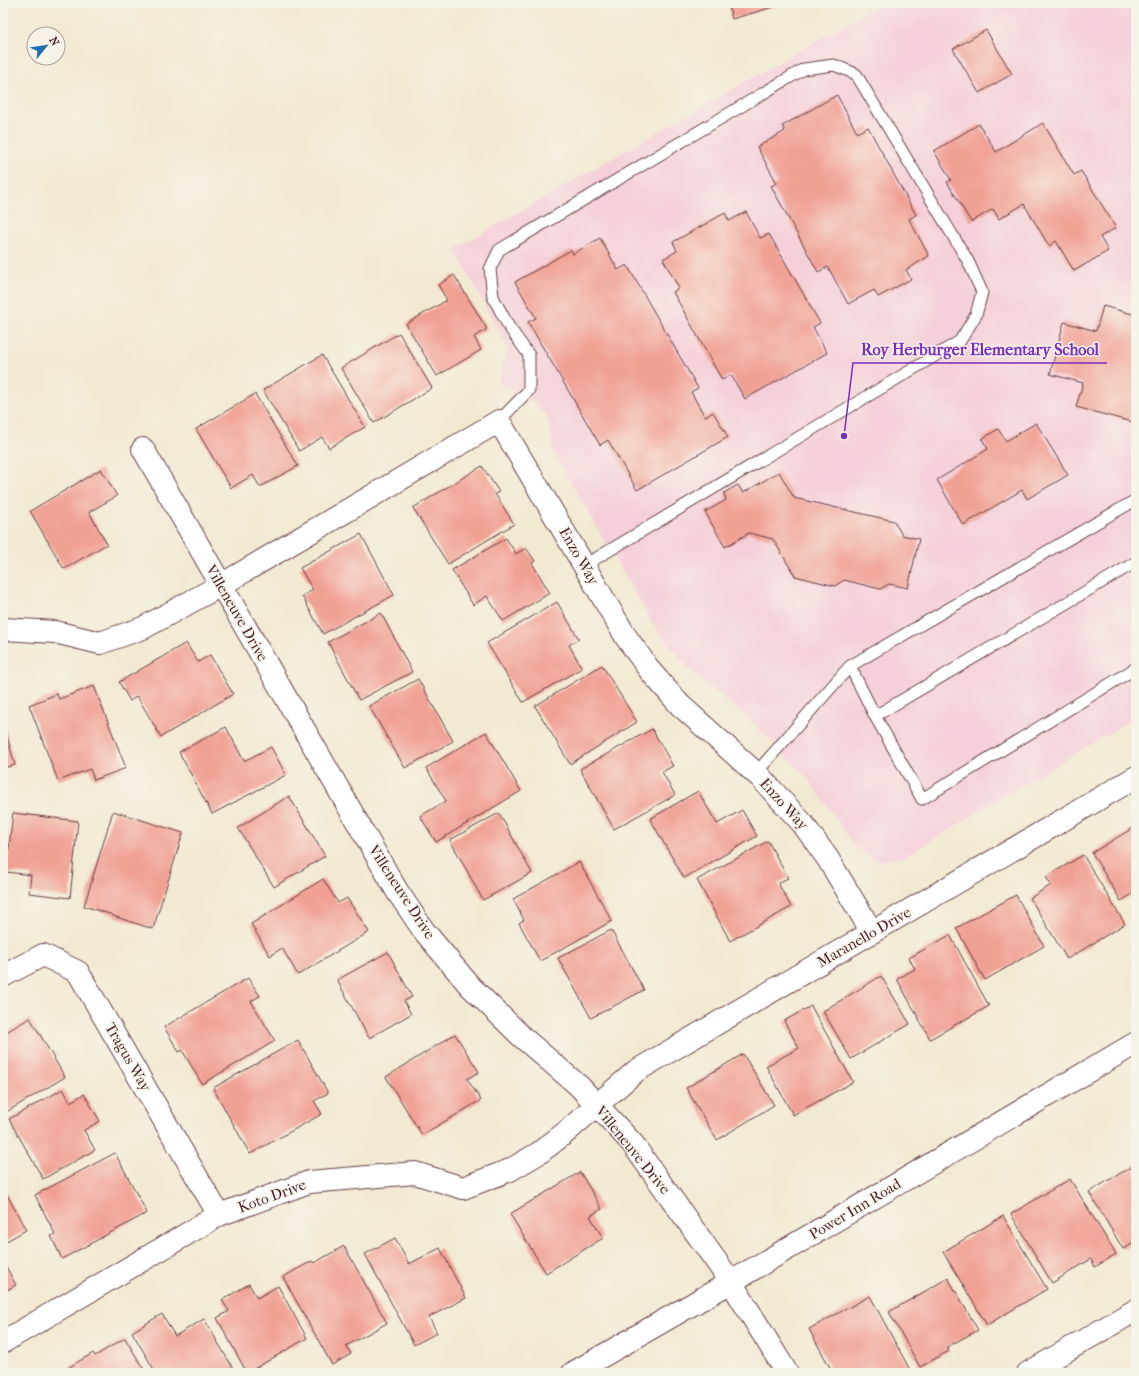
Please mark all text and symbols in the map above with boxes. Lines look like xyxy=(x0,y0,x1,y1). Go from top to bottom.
north arrow xyxy=(26,26,66,66)
text: N xyxy=(47,34,62,49)
callout: Roy Herburger Elementary School xyxy=(853,335,1107,363)
text: Roy Herburger Elementary School xyxy=(861,340,1099,360)
street label: Enzo Way xyxy=(555,524,603,589)
street label: Villeneuve Drive xyxy=(202,561,272,665)
street label: Enzo Way xyxy=(756,774,813,834)
street label: Villeneuve Drive xyxy=(364,841,439,943)
street label: Maranello Drive xyxy=(814,903,915,971)
street label: Tragus Way xyxy=(101,1019,155,1095)
street label: Villeneuve Drive xyxy=(591,1101,675,1198)
street label: Power Inn Road xyxy=(806,1174,905,1243)
street label: Koto Drive xyxy=(236,1175,309,1217)

